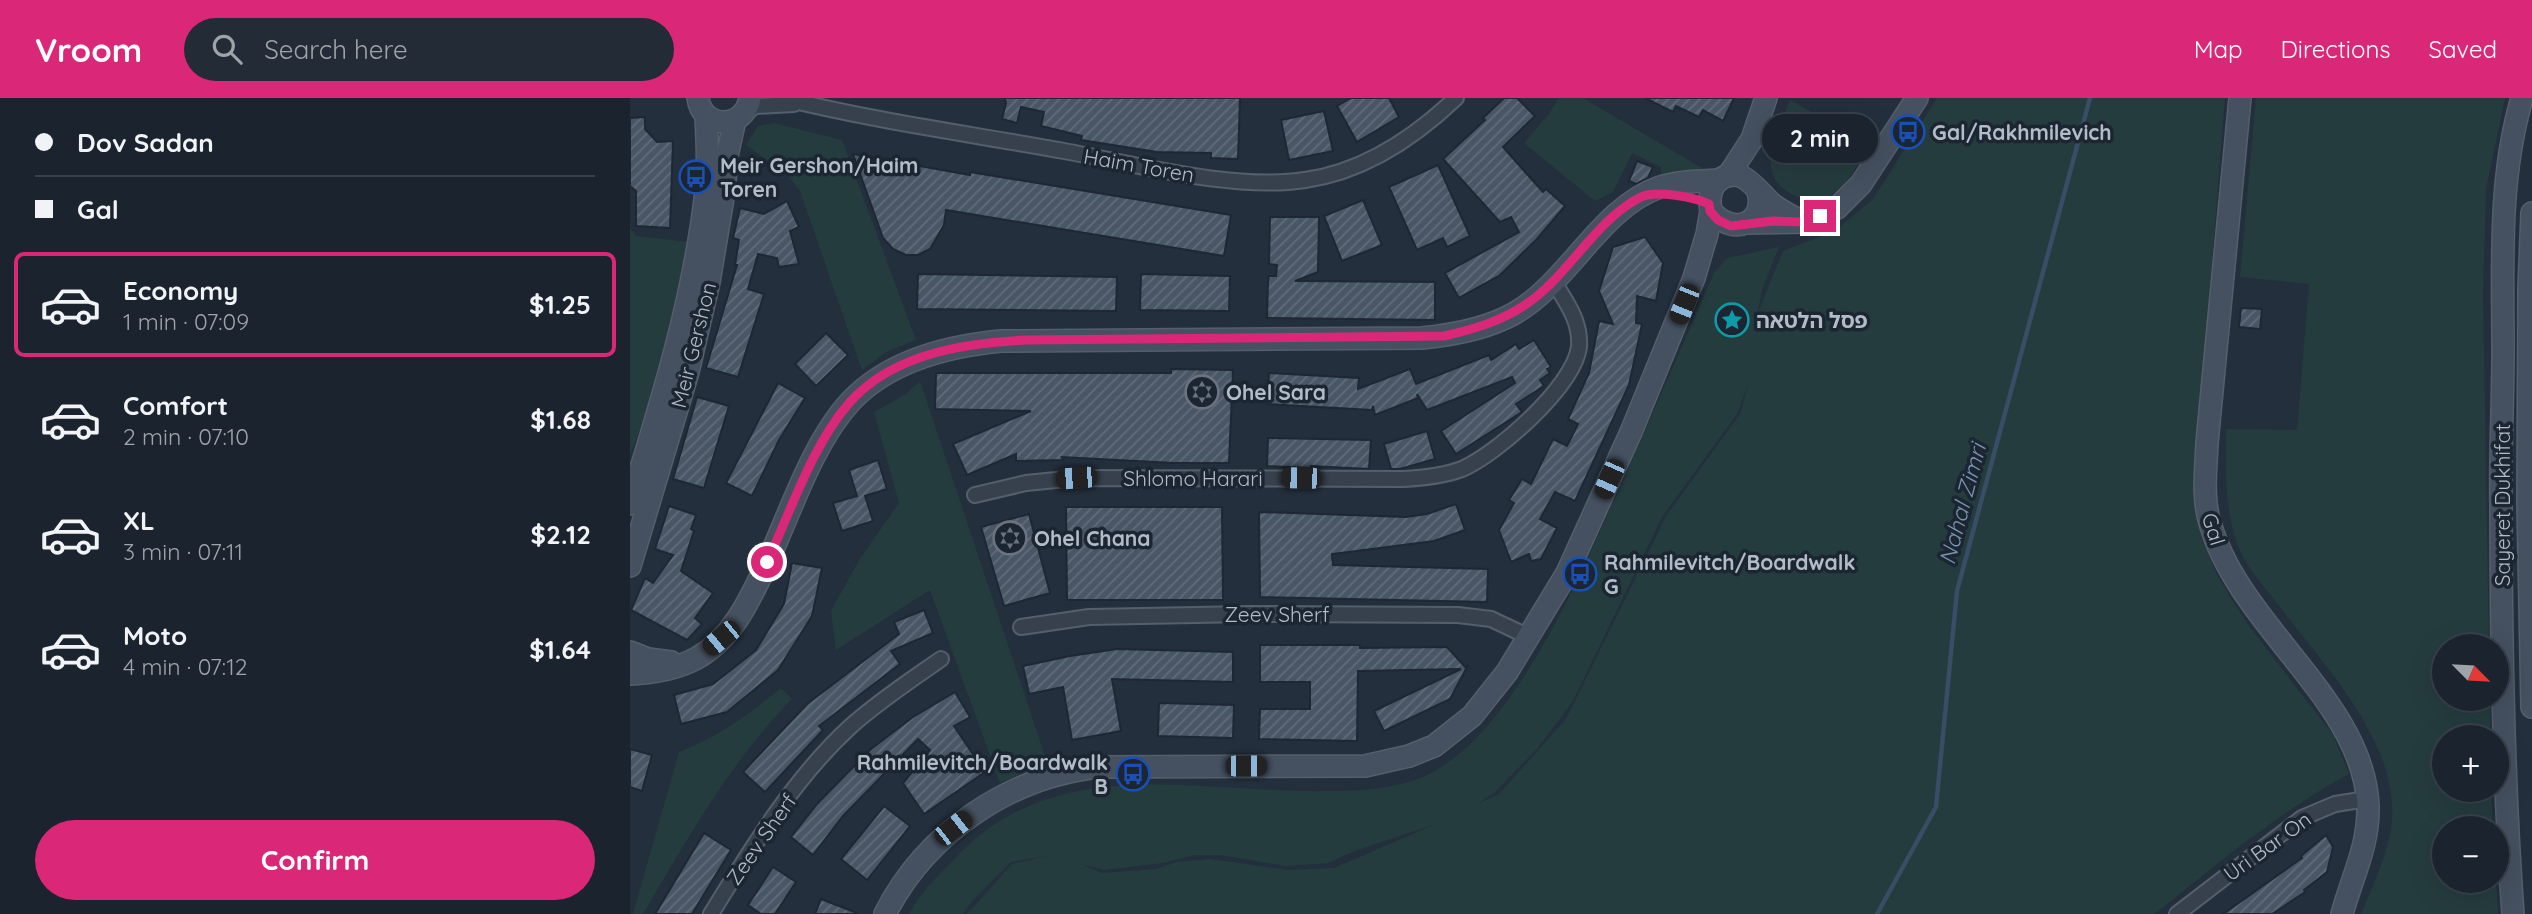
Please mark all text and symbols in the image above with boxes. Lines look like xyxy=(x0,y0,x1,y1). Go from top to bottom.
search box xyxy=(184,18,674,81)
text: Vroom xyxy=(35,29,142,70)
icon: search xyxy=(208,30,246,68)
text: Search here xyxy=(264,33,408,66)
text: Map xyxy=(2194,34,2243,64)
text: Directions xyxy=(2281,34,2391,64)
text: Saved xyxy=(2429,34,2497,64)
bus stop icon: Gal/Rakhmilevich xyxy=(1889,113,1927,151)
callout: 2 min xyxy=(1762,115,1878,164)
place label: Gal/Rakhmilevich xyxy=(1932,119,2112,145)
text: 2 min xyxy=(1790,124,1850,153)
text: Dov Sadan xyxy=(77,126,214,159)
street label: Haim Toren xyxy=(1082,142,1196,188)
place label: Meir Gershon/Haim Toren xyxy=(720,152,918,202)
bus stop icon: Meir Gershon/Haim Toren xyxy=(677,158,715,196)
text: Gal xyxy=(77,193,119,226)
route end xyxy=(1804,200,1836,232)
icon: car xyxy=(39,273,102,336)
text: Economy xyxy=(123,274,238,307)
street label: Meir Gershon xyxy=(665,279,721,411)
car xyxy=(1667,281,1702,327)
text: $1.25 xyxy=(529,288,591,321)
place icon: פסל הלטאה xyxy=(1713,301,1751,339)
text: 1 min · 07:09 xyxy=(123,307,249,336)
place label: פסל הלטאה xyxy=(1756,307,1868,333)
synagogue icon: Ohel Sara xyxy=(1183,373,1221,411)
place label: Ohel Sara xyxy=(1226,379,1326,405)
icon: car xyxy=(39,388,102,451)
text: Comfort xyxy=(123,389,228,422)
text: $1.68 xyxy=(530,403,591,436)
text: 2 min · 07:10 xyxy=(123,422,249,451)
street label: Sayeret Dukhifat xyxy=(2489,424,2515,586)
water label: Nahal Zimri xyxy=(1932,438,1993,568)
car xyxy=(1591,456,1628,502)
street label: Shlomo Harari xyxy=(1123,465,1263,491)
car xyxy=(1055,466,1098,490)
car xyxy=(1280,467,1323,489)
icon: car xyxy=(39,503,102,566)
text: XL xyxy=(123,504,155,537)
street label: Gal xyxy=(2197,510,2231,548)
text: $2.12 xyxy=(531,518,591,551)
synagogue icon: Ohel Chana xyxy=(991,519,1029,557)
place label: Ohel Chana xyxy=(1034,525,1151,551)
text: 3 min · 07:11 xyxy=(123,537,243,566)
route start xyxy=(751,546,783,578)
place label: Rahmilevitch/Boardwalk G xyxy=(1604,549,1855,599)
bus stop icon: Rahmilevitch/Boardwalk G xyxy=(1561,555,1599,593)
street label: Zeev Sherf xyxy=(1224,601,1330,627)
car xyxy=(699,617,744,659)
icon: car xyxy=(39,618,102,681)
text: Moto xyxy=(123,619,187,652)
text: $1.64 xyxy=(529,633,591,666)
north arrow xyxy=(2432,634,2510,710)
map controls xyxy=(2432,634,2509,893)
text: 4 min · 07:12 xyxy=(123,652,247,681)
button: + xyxy=(2432,725,2509,802)
place label: Rahmilevitch/Boardwalk B xyxy=(857,749,1108,799)
bus stop icon: Rahmilevitch/Boardwalk B xyxy=(1114,755,1152,793)
car xyxy=(1226,756,1268,777)
street label: Zeev Sherf xyxy=(720,788,802,890)
street label: Uri Bar On xyxy=(2218,806,2316,886)
car xyxy=(930,807,977,849)
button: − xyxy=(2432,816,2509,893)
button: Confirm xyxy=(35,820,595,900)

